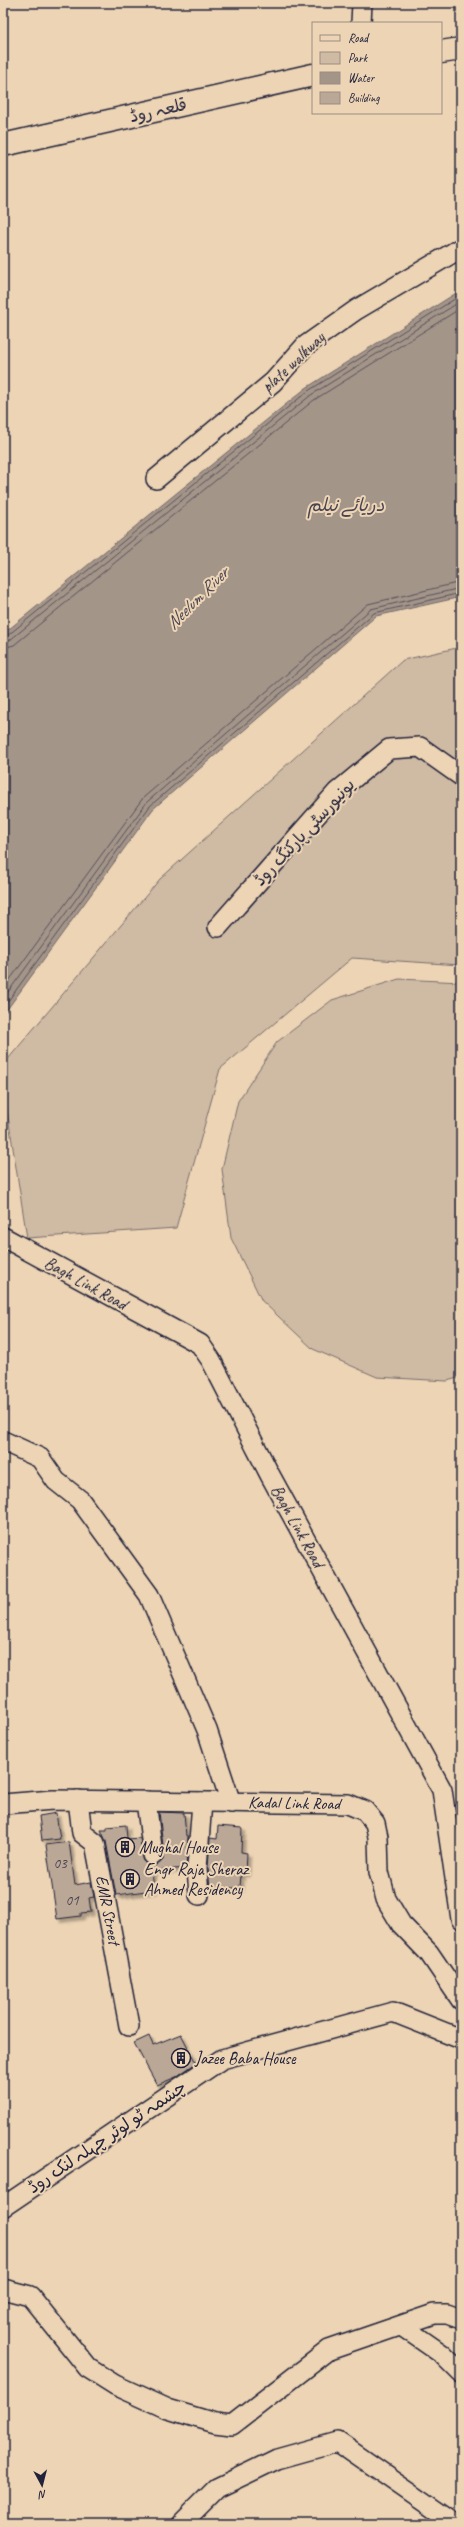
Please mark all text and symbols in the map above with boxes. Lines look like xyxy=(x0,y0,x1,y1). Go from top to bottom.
legend xyxy=(312,22,442,114)
text: Road xyxy=(348,30,370,46)
text: Park xyxy=(348,50,369,66)
text: Water xyxy=(348,70,376,86)
text: Building xyxy=(348,90,380,106)
street label: قلعہ روڈ xyxy=(127,93,189,127)
street label: plate walkway xyxy=(257,327,330,397)
water label: دریائے نیلم xyxy=(308,494,385,519)
water label: Neelum River xyxy=(161,560,235,634)
street label: یونیورسٹی پارکنگ روڈ xyxy=(249,774,360,891)
street label: Bagh Link Road xyxy=(41,1252,134,1316)
street label: Bagh Link Road xyxy=(267,1481,331,1574)
street label: Kadal Link Road xyxy=(248,1792,343,1814)
building icon: Mughal House xyxy=(114,1836,136,1858)
place label: Mughal House xyxy=(139,1837,220,1858)
house number: 03 xyxy=(53,1854,68,1873)
place label: Engr Raja Sheraz Ahmed Residency xyxy=(144,1859,250,1900)
building icon: Engr Raja Sheraz Ahmed Residency xyxy=(119,1868,141,1890)
street label: EMR Street xyxy=(91,1874,125,1949)
house number: 01 xyxy=(65,1891,80,1910)
building icon: Jazee Baba House xyxy=(170,2047,192,2069)
place label: Jazee Baba House xyxy=(194,2048,297,2069)
street label: چشمہ ٹو لوئر چہلہ لنک روڈ xyxy=(24,2076,191,2199)
north arrow xyxy=(22,2465,62,2505)
text: N xyxy=(37,2488,47,2503)

